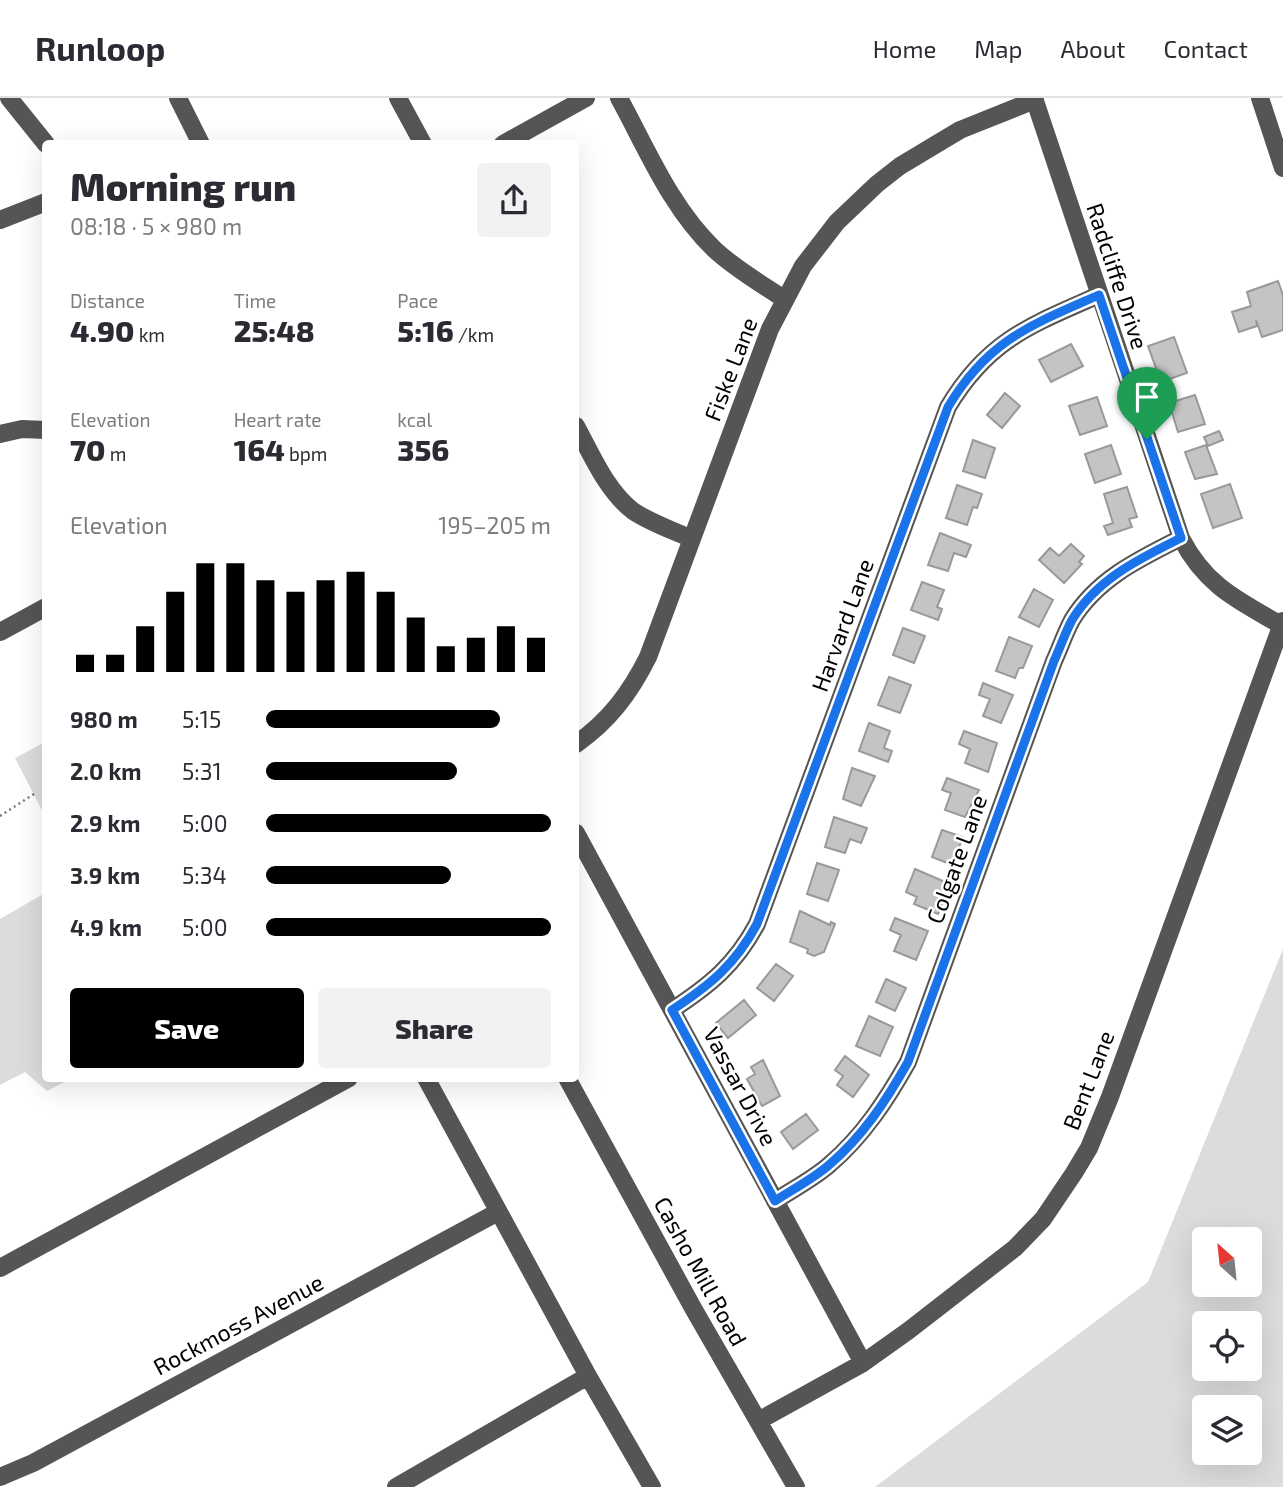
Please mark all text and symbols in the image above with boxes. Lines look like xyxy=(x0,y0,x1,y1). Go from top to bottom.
text: Runloop xyxy=(35,28,165,68)
text: Home xyxy=(873,34,936,63)
text: Map xyxy=(974,34,1022,63)
text: About xyxy=(1060,34,1126,63)
text: Contact xyxy=(1164,34,1248,63)
text: Morning run xyxy=(70,163,296,209)
button: share xyxy=(477,163,551,237)
street label: Radcliffe Drive xyxy=(1081,199,1155,353)
text: 08:18 · 5 × 980 m xyxy=(70,212,242,240)
text: Distance xyxy=(70,289,145,312)
text: Time xyxy=(234,289,276,312)
text: Pace xyxy=(397,289,438,312)
text: 4.90 xyxy=(70,312,134,348)
text: 25:48 xyxy=(234,312,315,348)
text: 5:16 xyxy=(397,312,454,348)
street label: Fiske Lane xyxy=(697,313,763,425)
text: km xyxy=(134,323,165,346)
text: /km xyxy=(454,323,494,346)
pin xyxy=(1117,367,1177,439)
icon: arrive xyxy=(1128,378,1166,416)
text: Elevation xyxy=(70,408,151,431)
text: Heart rate xyxy=(234,408,322,431)
text: kcal xyxy=(397,408,432,431)
text: 70 xyxy=(70,431,105,467)
text: 164 xyxy=(234,431,285,467)
text: 356 xyxy=(397,431,449,467)
text: m xyxy=(105,442,126,465)
text: bpm xyxy=(285,442,327,465)
text: Elevation xyxy=(70,511,168,539)
text: 195–205 m xyxy=(438,511,551,539)
street label: Harvard Lane xyxy=(805,555,879,695)
text: 980 m xyxy=(70,705,138,733)
text: 5:15 xyxy=(182,705,221,733)
text: 2.0 km xyxy=(70,757,142,785)
text: 5:31 xyxy=(182,757,222,785)
street label: Colgate Lane xyxy=(920,791,992,927)
text: 2.9 km xyxy=(70,809,141,837)
text: 5:00 xyxy=(182,809,228,837)
text: 3.9 km xyxy=(70,861,140,889)
text: 5:34 xyxy=(182,861,227,889)
text: 4.9 km xyxy=(70,913,142,941)
text: 5:00 xyxy=(182,913,228,941)
button: Save xyxy=(70,988,304,1068)
button: Share xyxy=(318,988,551,1068)
street label: Vassar Drive xyxy=(698,1022,784,1150)
street label: Bent Lane xyxy=(1056,1026,1120,1134)
street label: Casho Mill Road xyxy=(649,1192,753,1350)
north arrow xyxy=(1192,1227,1262,1297)
map controls xyxy=(1192,1227,1262,1465)
street label: Rockmoss Avenue xyxy=(148,1267,328,1381)
button: locate xyxy=(1192,1311,1262,1381)
button: layers xyxy=(1192,1395,1262,1465)

